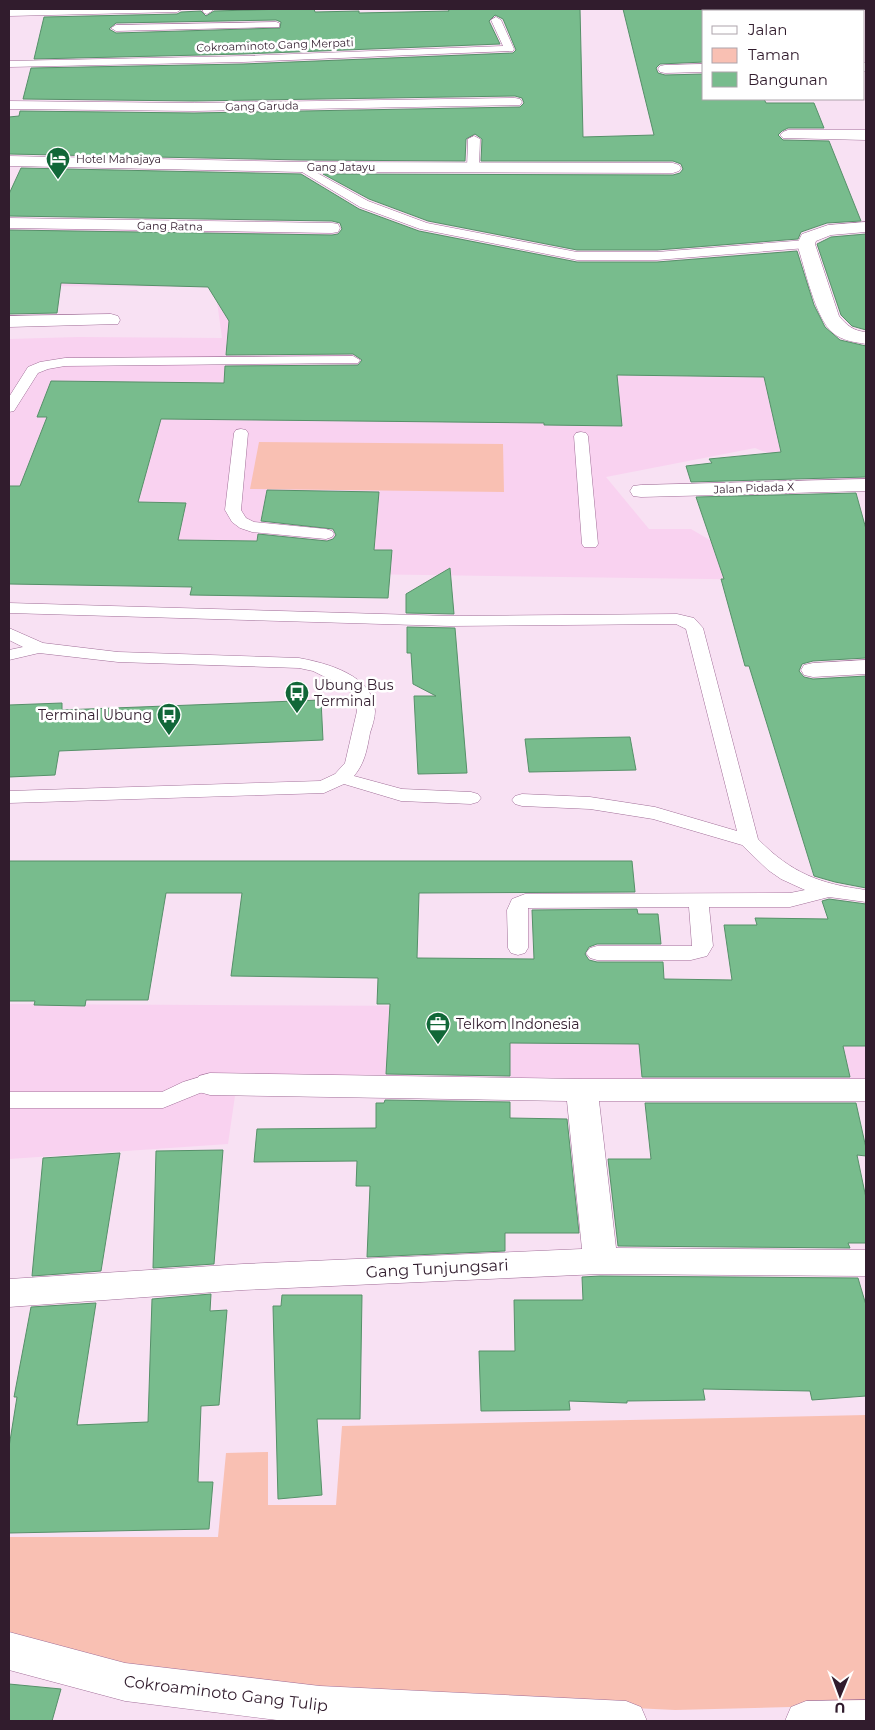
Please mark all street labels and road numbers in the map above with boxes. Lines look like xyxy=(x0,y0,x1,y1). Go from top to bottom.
street label: Cokroaminoto Gang Merpati xyxy=(196,35,354,55)
street label: Gang Garuda xyxy=(225,98,299,114)
street label: Gang Jatayu xyxy=(307,160,375,174)
street label: Gang Ratna xyxy=(137,218,203,234)
street label: Jalan Pidada X xyxy=(712,480,795,496)
street label: Gang Tunjungsari xyxy=(365,1255,509,1282)
street label: Cokroaminoto Gang Tulip xyxy=(123,1672,329,1715)

